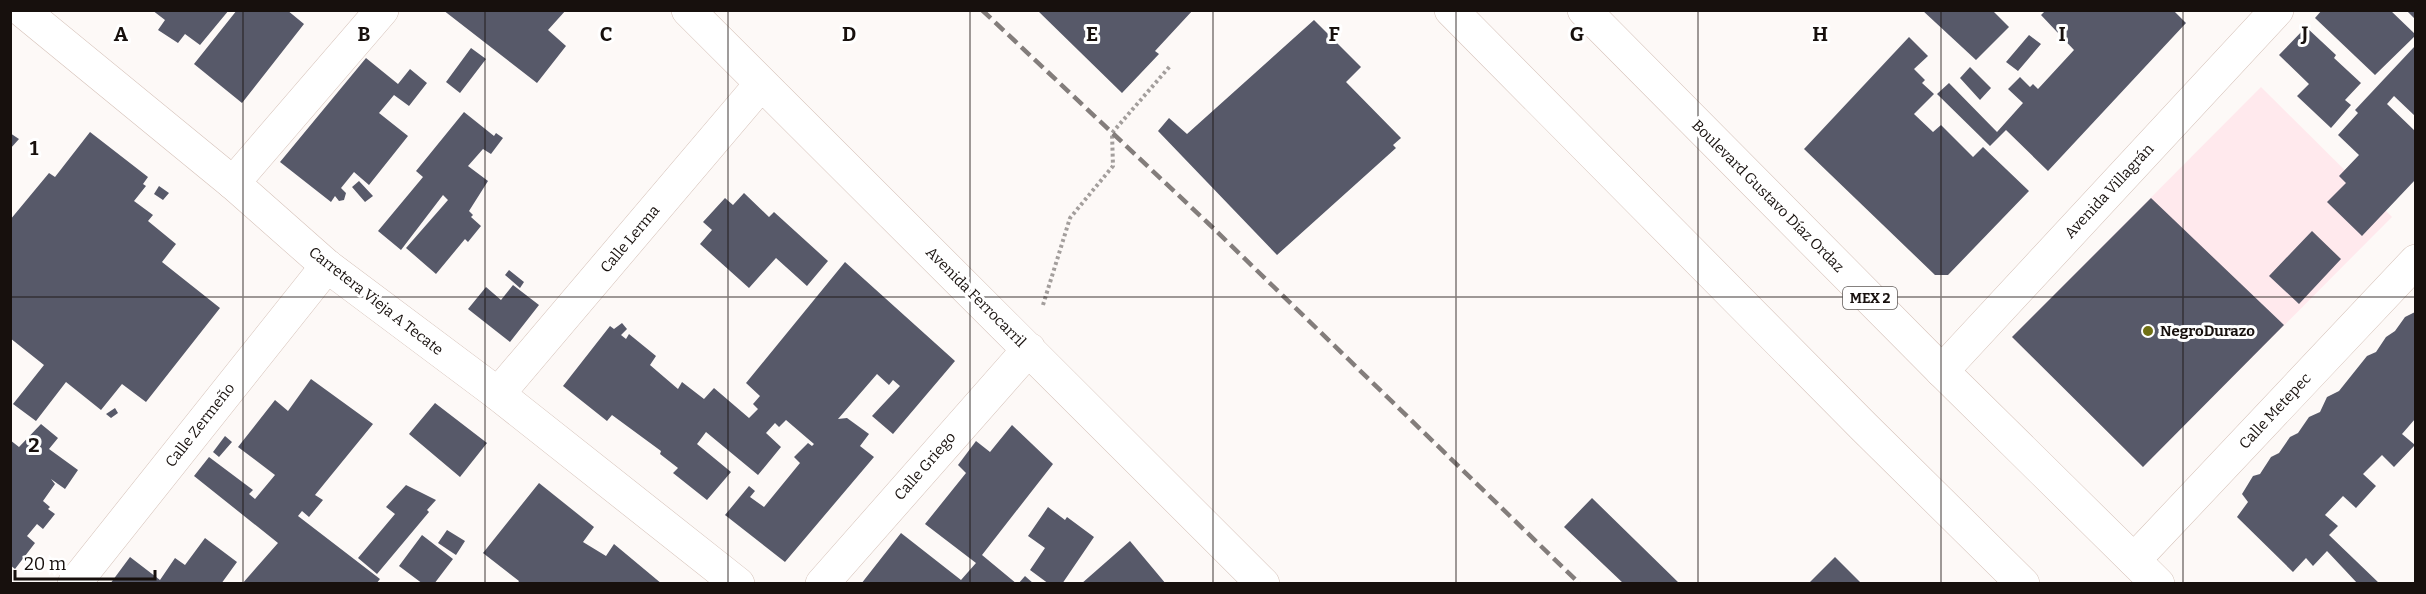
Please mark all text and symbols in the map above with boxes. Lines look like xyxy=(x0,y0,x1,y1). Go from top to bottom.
text: A xyxy=(114,22,129,46)
text: B xyxy=(358,22,371,46)
text: C xyxy=(600,22,612,46)
text: D xyxy=(842,22,856,46)
text: E xyxy=(1086,22,1098,46)
text: F xyxy=(1328,22,1340,46)
text: G xyxy=(1570,22,1584,46)
text: H xyxy=(1812,22,1828,46)
text: I xyxy=(2058,22,2066,46)
text: J xyxy=(2301,22,2309,46)
street label: Boulevard Gustavo Díaz Ordaz xyxy=(1688,116,1848,276)
text: 1 xyxy=(30,136,39,160)
street label: Avenida Villagrán xyxy=(2061,140,2158,242)
street label: Calle Lerma xyxy=(597,202,663,276)
street label: Carretera Vieja A Tecate xyxy=(305,243,447,359)
street label: Avenida Ferrocarril xyxy=(922,243,1030,351)
road number: MEX 2 xyxy=(1843,287,1897,309)
place label: NegroDurazo xyxy=(2160,322,2255,340)
marker: NegroDurazo xyxy=(2141,324,2155,338)
street label: Calle Metepec xyxy=(2235,369,2315,453)
street label: Calle Zermeño xyxy=(162,379,238,471)
street label: Calle Griego xyxy=(891,428,959,504)
text: 2 xyxy=(28,433,40,457)
scale bar xyxy=(15,543,154,581)
text: 20 m xyxy=(24,553,66,575)

